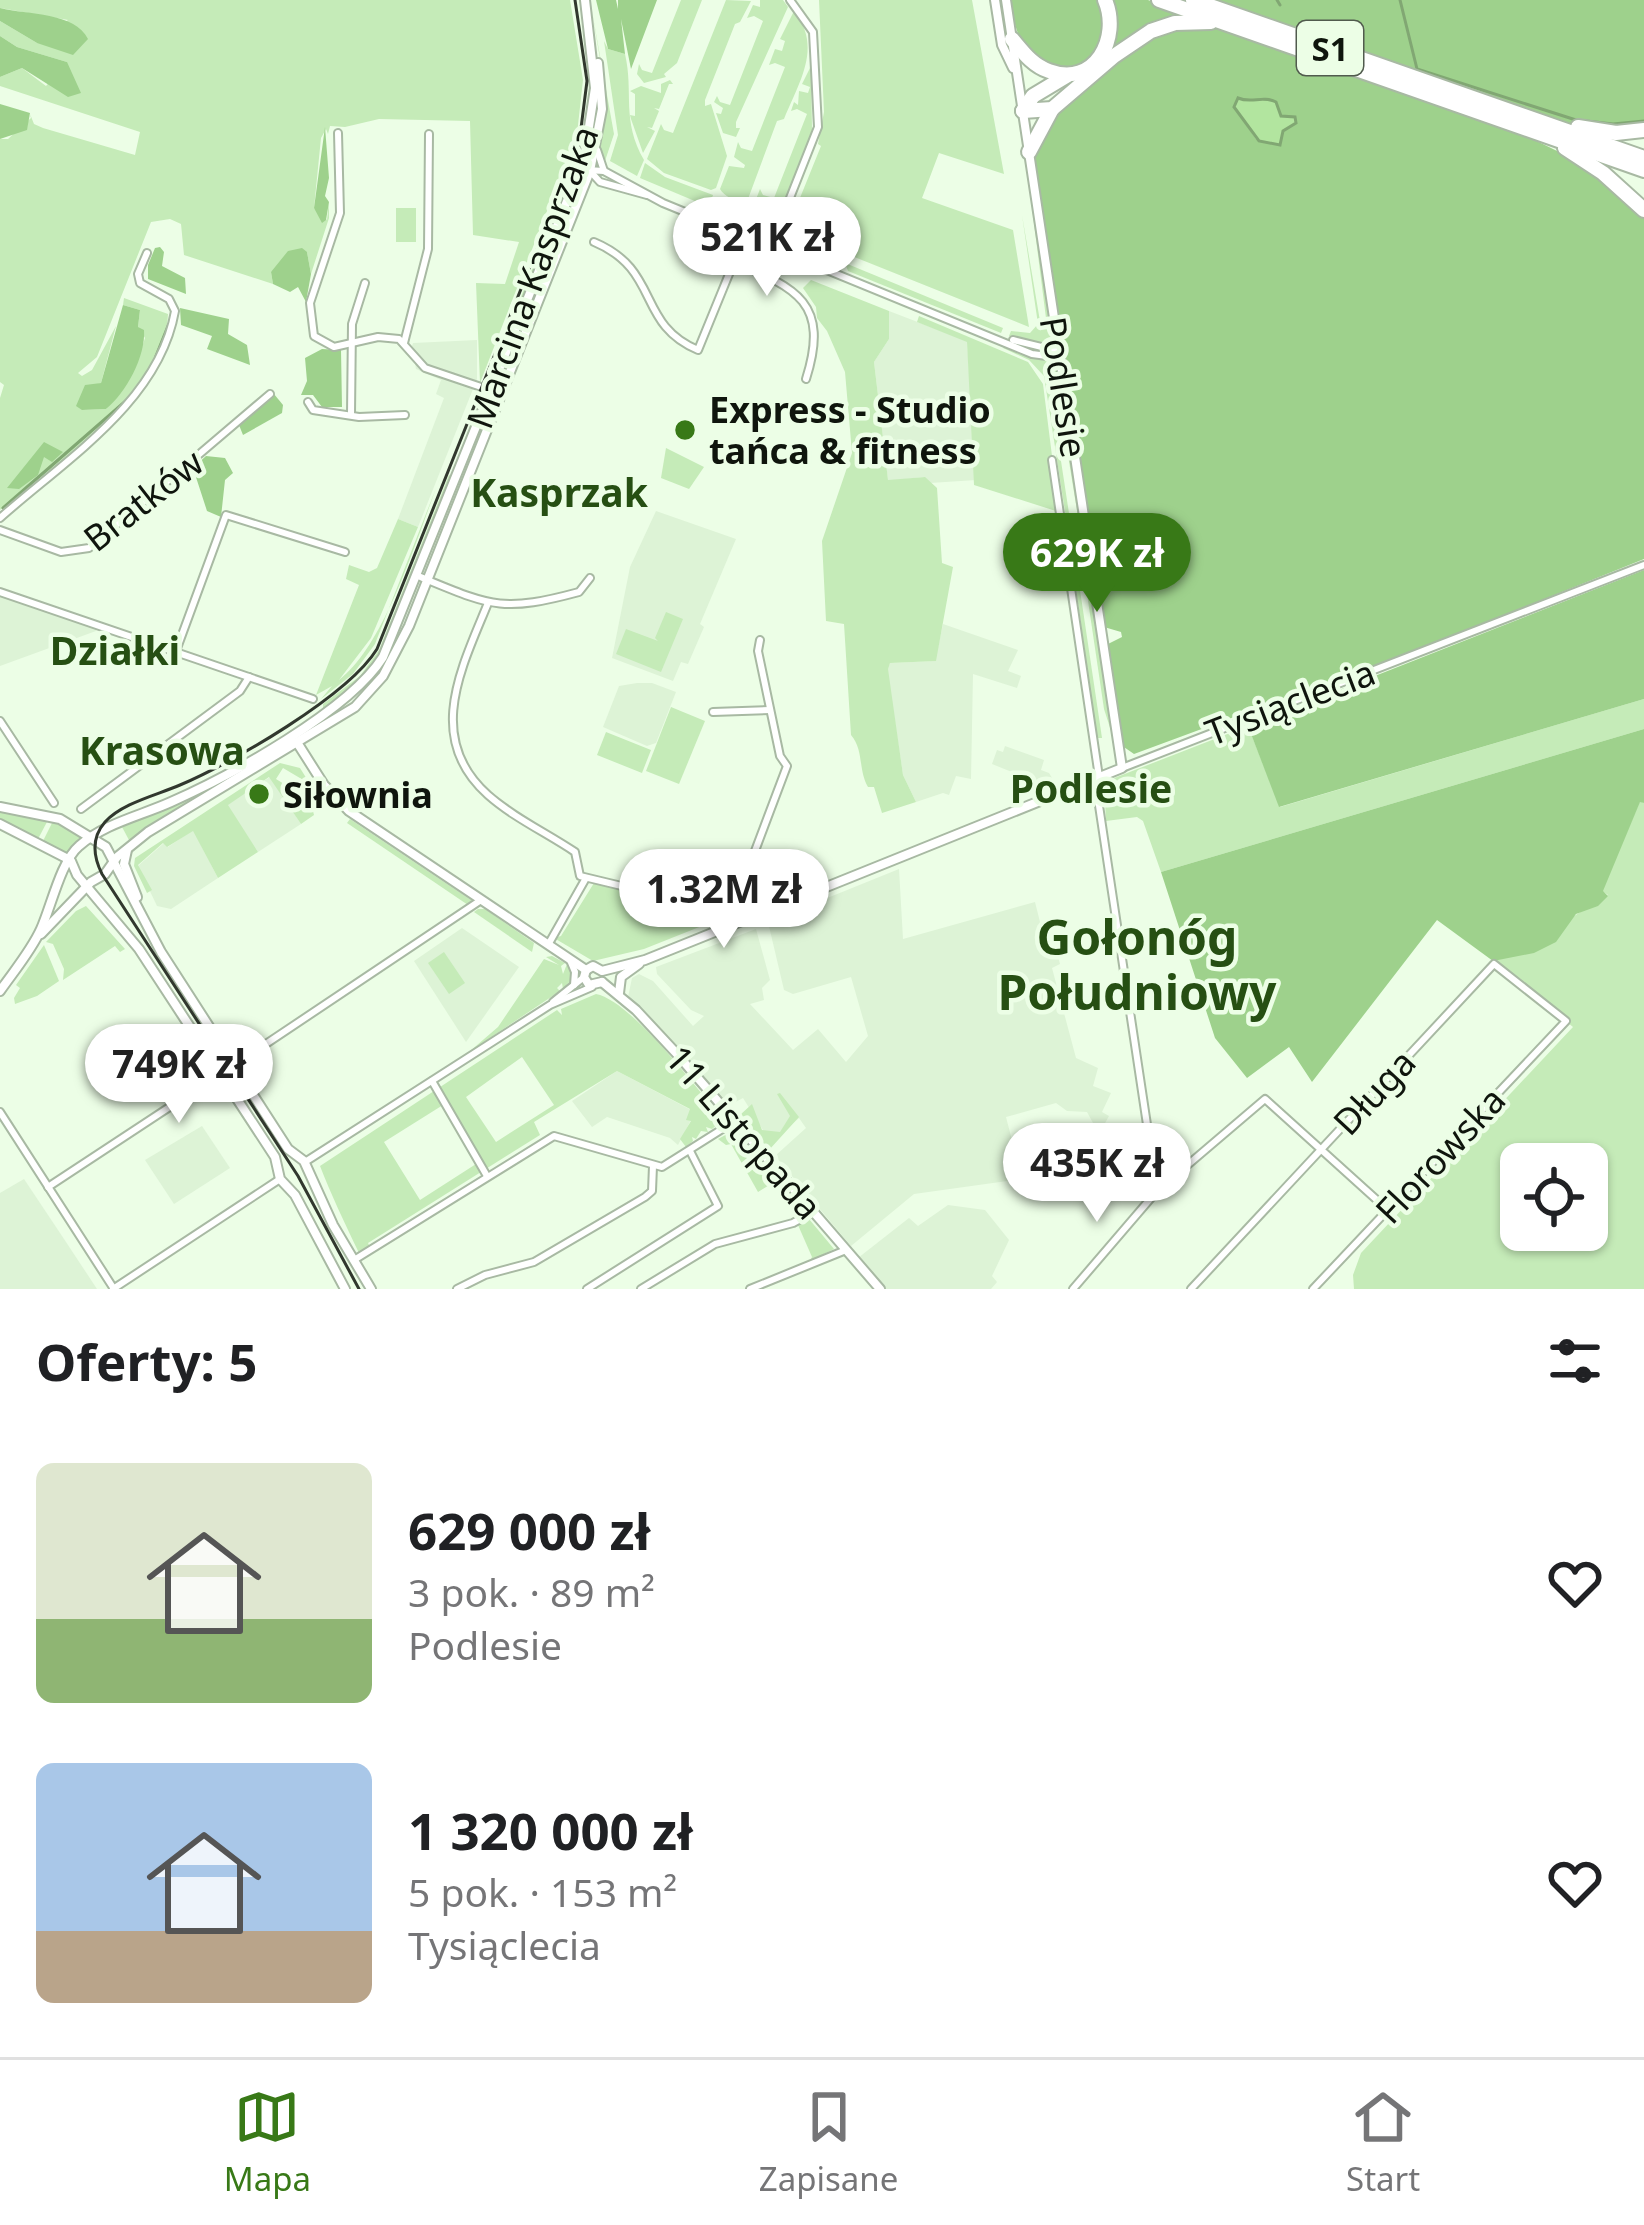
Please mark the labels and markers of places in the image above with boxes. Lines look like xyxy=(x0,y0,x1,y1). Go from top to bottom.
pin: 521K zł xyxy=(656,197,878,299)
place label: Express - Studio tańca & fitness xyxy=(709,385,991,475)
marker: Express - Studio tańca & fitness xyxy=(672,417,698,443)
pin: 629K zł xyxy=(986,513,1208,615)
place label: Siłownia xyxy=(283,770,433,819)
marker: Siłownia xyxy=(246,781,272,807)
pin: 1.32M zł xyxy=(600,849,848,951)
pin: 749K zł xyxy=(68,1024,290,1126)
pin: 435K zł xyxy=(986,1123,1208,1225)

